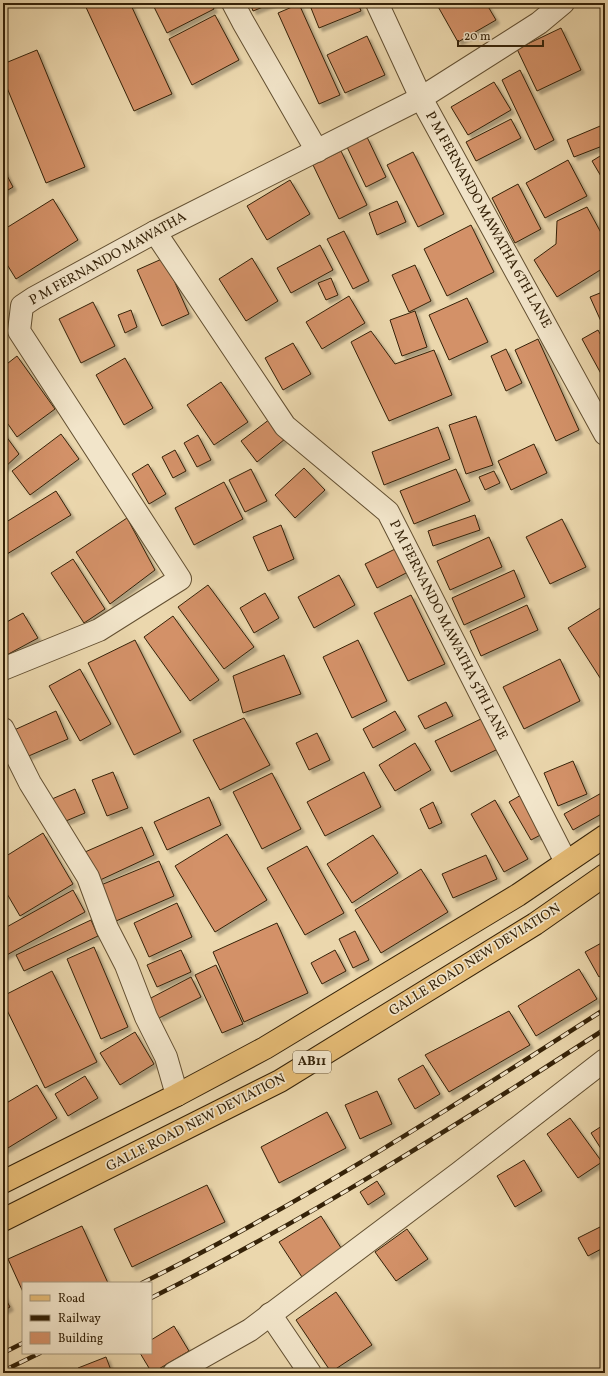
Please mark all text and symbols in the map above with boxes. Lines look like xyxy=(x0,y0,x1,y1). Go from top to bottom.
scale bar xyxy=(458,22,543,48)
text: 20 m xyxy=(464,29,491,45)
street label: P M FERNANDO MAWATHA 6TH LANE xyxy=(420,108,556,332)
street label: P M FERNANDO MAWATHA xyxy=(26,208,190,310)
street label: P M FERNANDO MAWATHA 5TH LANE xyxy=(384,517,512,743)
street label: GALLE ROAD NEW DEVIATION xyxy=(386,899,564,1021)
road number: AB11 xyxy=(293,1051,331,1073)
street label: GALLE ROAD NEW DEVIATION xyxy=(103,1069,289,1177)
legend xyxy=(22,1282,152,1354)
text: Road xyxy=(58,1291,85,1307)
text: Railway xyxy=(58,1311,101,1327)
text: Building xyxy=(58,1331,103,1347)

